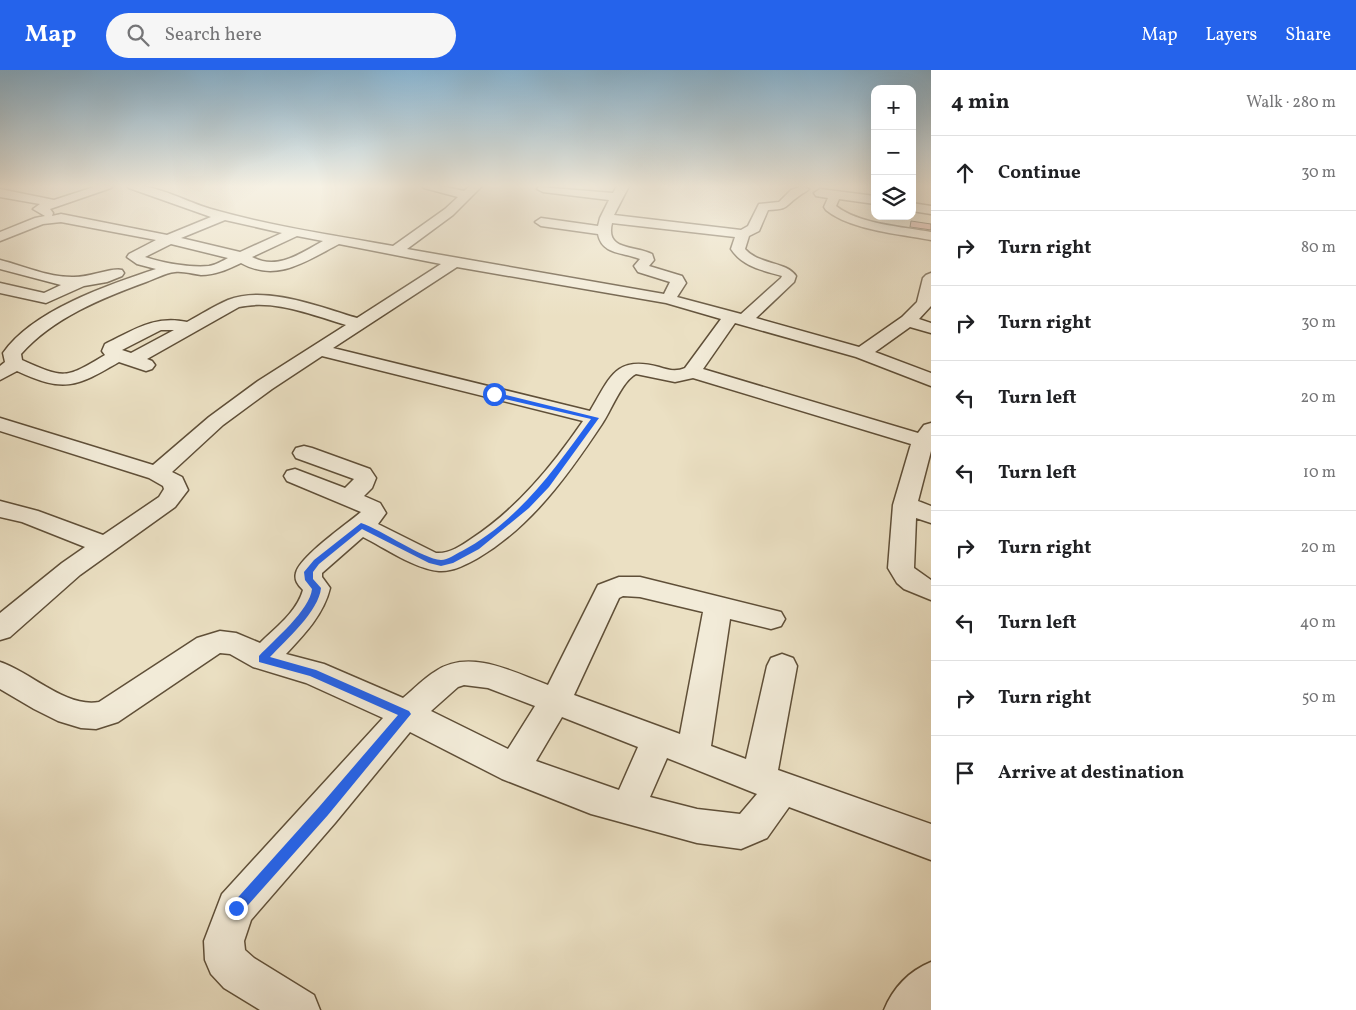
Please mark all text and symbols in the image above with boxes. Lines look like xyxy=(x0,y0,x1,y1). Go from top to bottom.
search box xyxy=(106,13,456,58)
text: Map xyxy=(25,18,76,52)
icon: search xyxy=(124,21,152,49)
text: Search here xyxy=(164,22,262,48)
text: Map xyxy=(1141,23,1177,48)
text: Layers xyxy=(1205,23,1257,48)
text: Share xyxy=(1285,23,1331,48)
map controls xyxy=(871,85,916,220)
button: + xyxy=(871,85,916,130)
text: 4 min xyxy=(951,88,1010,117)
text: Walk · 280 m xyxy=(1246,92,1336,114)
button: − xyxy=(871,130,916,175)
icon: ahead xyxy=(951,159,979,187)
text: Continue xyxy=(998,160,1081,186)
text: 30 m xyxy=(1301,162,1336,184)
button: layers xyxy=(871,175,916,220)
icon: right xyxy=(951,234,979,262)
text: Turn right xyxy=(998,235,1091,261)
text: 80 m xyxy=(1301,237,1336,259)
icon: right xyxy=(951,309,979,337)
text: Turn right xyxy=(998,310,1091,336)
text: 30 m xyxy=(1301,312,1336,334)
route start xyxy=(483,383,506,406)
icon: left xyxy=(951,384,979,412)
text: Turn left xyxy=(998,385,1077,411)
text: 20 m xyxy=(1301,387,1336,409)
icon: left xyxy=(951,459,979,487)
text: Turn left xyxy=(998,460,1077,486)
text: 10 m xyxy=(1303,462,1336,484)
icon: right xyxy=(951,534,979,562)
text: Turn right xyxy=(998,535,1091,561)
text: 20 m xyxy=(1301,537,1336,559)
icon: left xyxy=(951,609,979,637)
text: Turn left xyxy=(998,610,1077,636)
text: 40 m xyxy=(1300,612,1336,634)
icon: right xyxy=(951,684,979,712)
text: Turn right xyxy=(998,685,1091,711)
text: 50 m xyxy=(1302,687,1336,709)
icon: arrive xyxy=(951,759,979,787)
text: Arrive at destination xyxy=(998,760,1184,786)
route end xyxy=(225,897,248,920)

